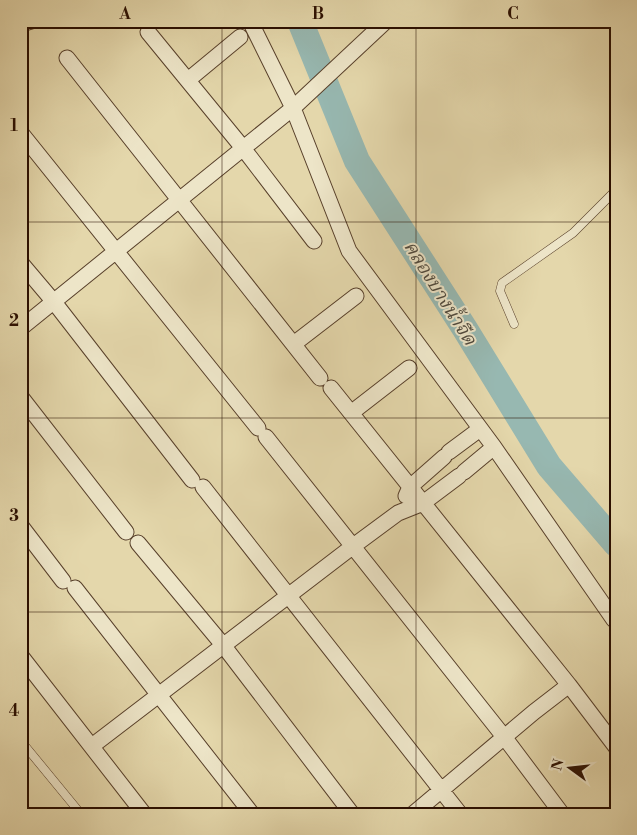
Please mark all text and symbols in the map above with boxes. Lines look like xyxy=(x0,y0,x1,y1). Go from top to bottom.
text: A xyxy=(118,4,131,24)
text: B xyxy=(312,4,324,24)
text: C xyxy=(507,4,519,24)
text: 1 xyxy=(10,116,18,136)
water label: คลองบางน้ำจืด xyxy=(398,235,485,350)
text: 2 xyxy=(9,311,19,331)
text: 3 xyxy=(9,506,19,526)
text: 4 xyxy=(9,701,20,721)
north arrow xyxy=(544,742,594,792)
text: N xyxy=(548,757,569,773)

